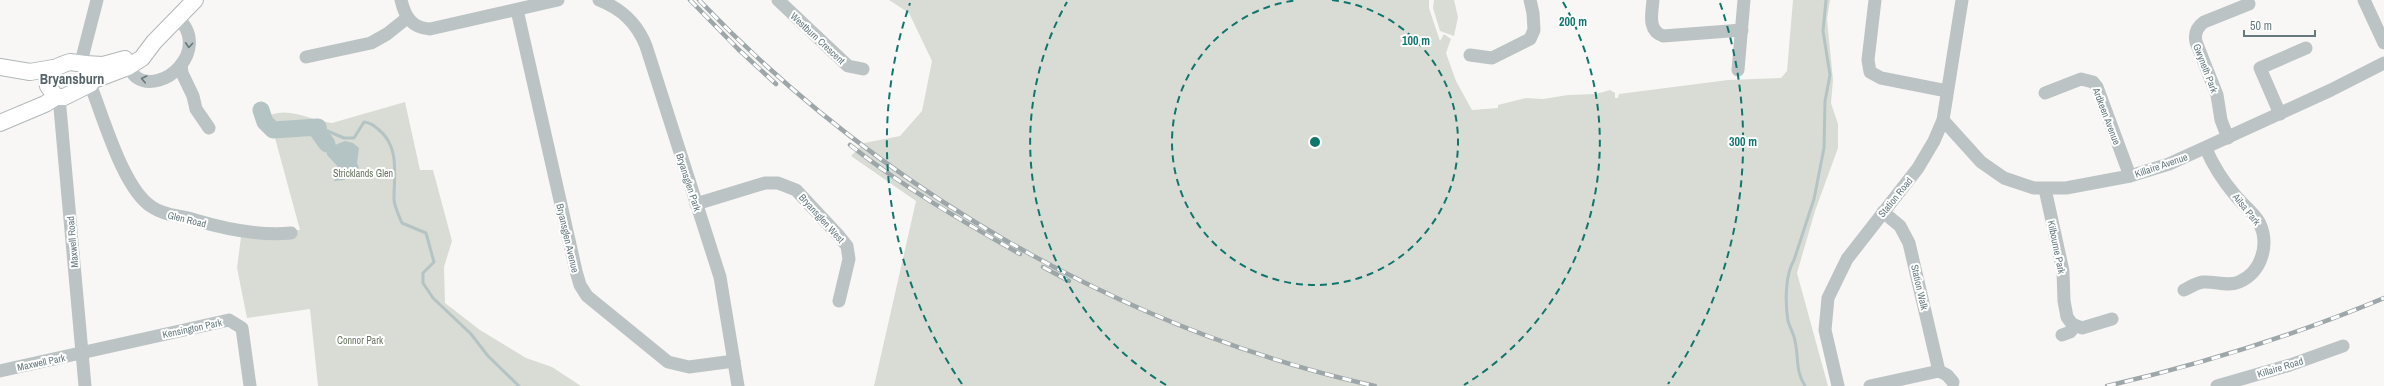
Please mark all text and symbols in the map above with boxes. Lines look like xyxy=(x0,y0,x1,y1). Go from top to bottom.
street label: Westburn Crescent xyxy=(788,10,848,67)
scale bar xyxy=(2244,12,2315,38)
text: 200 m xyxy=(1559,14,1587,30)
text: 50 m xyxy=(2250,18,2272,34)
text: 100 m xyxy=(1402,33,1430,49)
one-way arrow xyxy=(184,42,193,48)
street label: Gwyneth Park xyxy=(2190,42,2221,95)
district label: Bryansburn xyxy=(40,70,104,88)
one-way arrow xyxy=(141,76,148,84)
street label: Ardkeen Avenue xyxy=(2089,85,2124,147)
text: 300 m xyxy=(1729,134,1757,150)
centre of rings xyxy=(1308,135,1322,149)
street label: Killaire Avenue xyxy=(2133,150,2190,181)
street label: Bryansglen Park xyxy=(673,152,704,214)
park label: Stricklands Glen xyxy=(333,167,393,180)
street label: Station Road xyxy=(1875,175,1916,220)
street label: Ailsa Park xyxy=(2229,190,2264,229)
street label: Bryansglen West xyxy=(796,191,848,246)
street label: Bryansglen Avenue xyxy=(553,202,582,274)
street label: Glen Road xyxy=(166,208,207,231)
street label: Maxwell Road xyxy=(64,216,81,268)
street label: Kilbourne Park xyxy=(2045,219,2069,276)
street label: Station Walk xyxy=(1908,263,1931,312)
street label: Kensington Park xyxy=(161,316,224,341)
park label: Connor Park xyxy=(337,334,384,347)
street label: Maxwell Park xyxy=(16,351,67,374)
street label: Killaire Road xyxy=(2256,354,2305,381)

